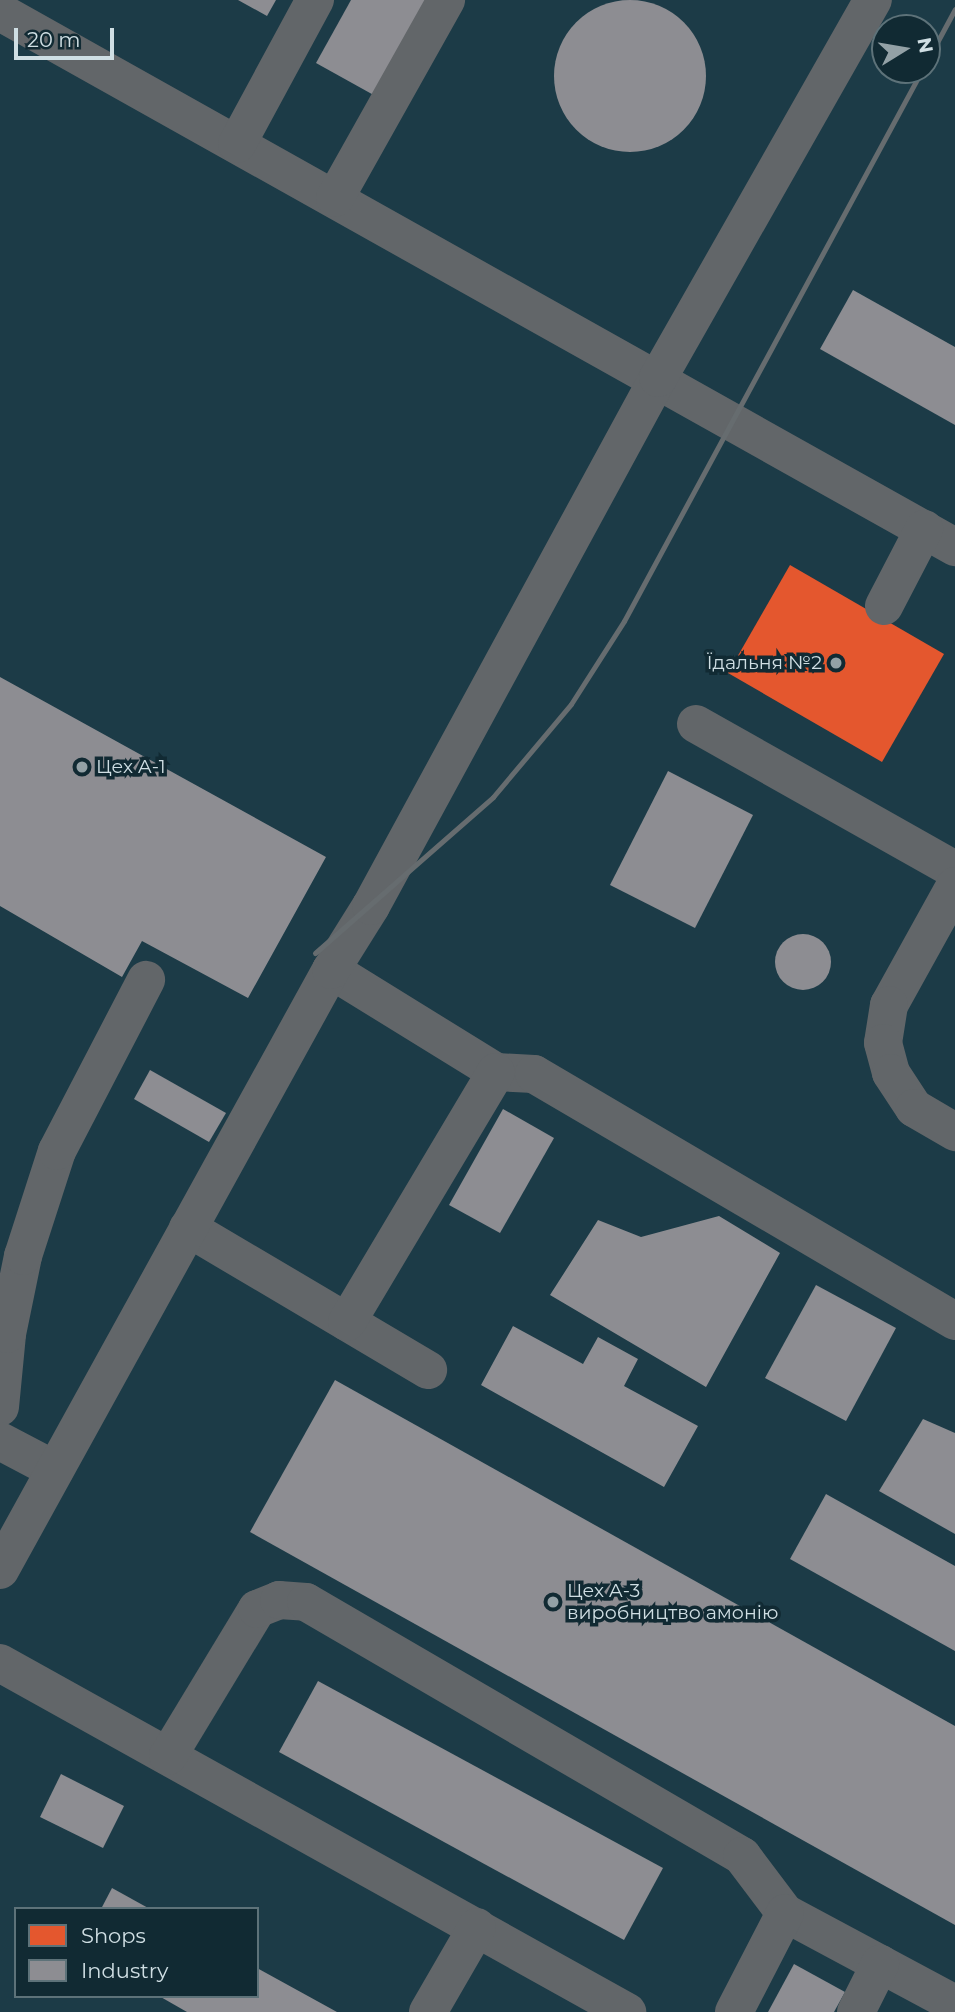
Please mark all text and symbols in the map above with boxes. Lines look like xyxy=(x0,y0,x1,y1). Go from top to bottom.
scale bar xyxy=(18,14,117,58)
north arrow xyxy=(871,14,941,84)
text: 20 m xyxy=(27,27,81,52)
text: N xyxy=(912,36,938,55)
place label: Їдальня №2 xyxy=(707,652,822,674)
marker: Їдальня №2 xyxy=(828,655,844,671)
place label: Цех А-1 xyxy=(96,756,165,778)
marker: Цех А-1 xyxy=(74,759,90,775)
place label: Цех А-3 виробництво амонію xyxy=(567,1580,778,1624)
marker: Цех А-3 виробництво амонію xyxy=(545,1594,561,1610)
legend xyxy=(14,1907,259,1998)
text: Shops xyxy=(81,1923,146,1948)
text: Industry xyxy=(81,1958,168,1983)

